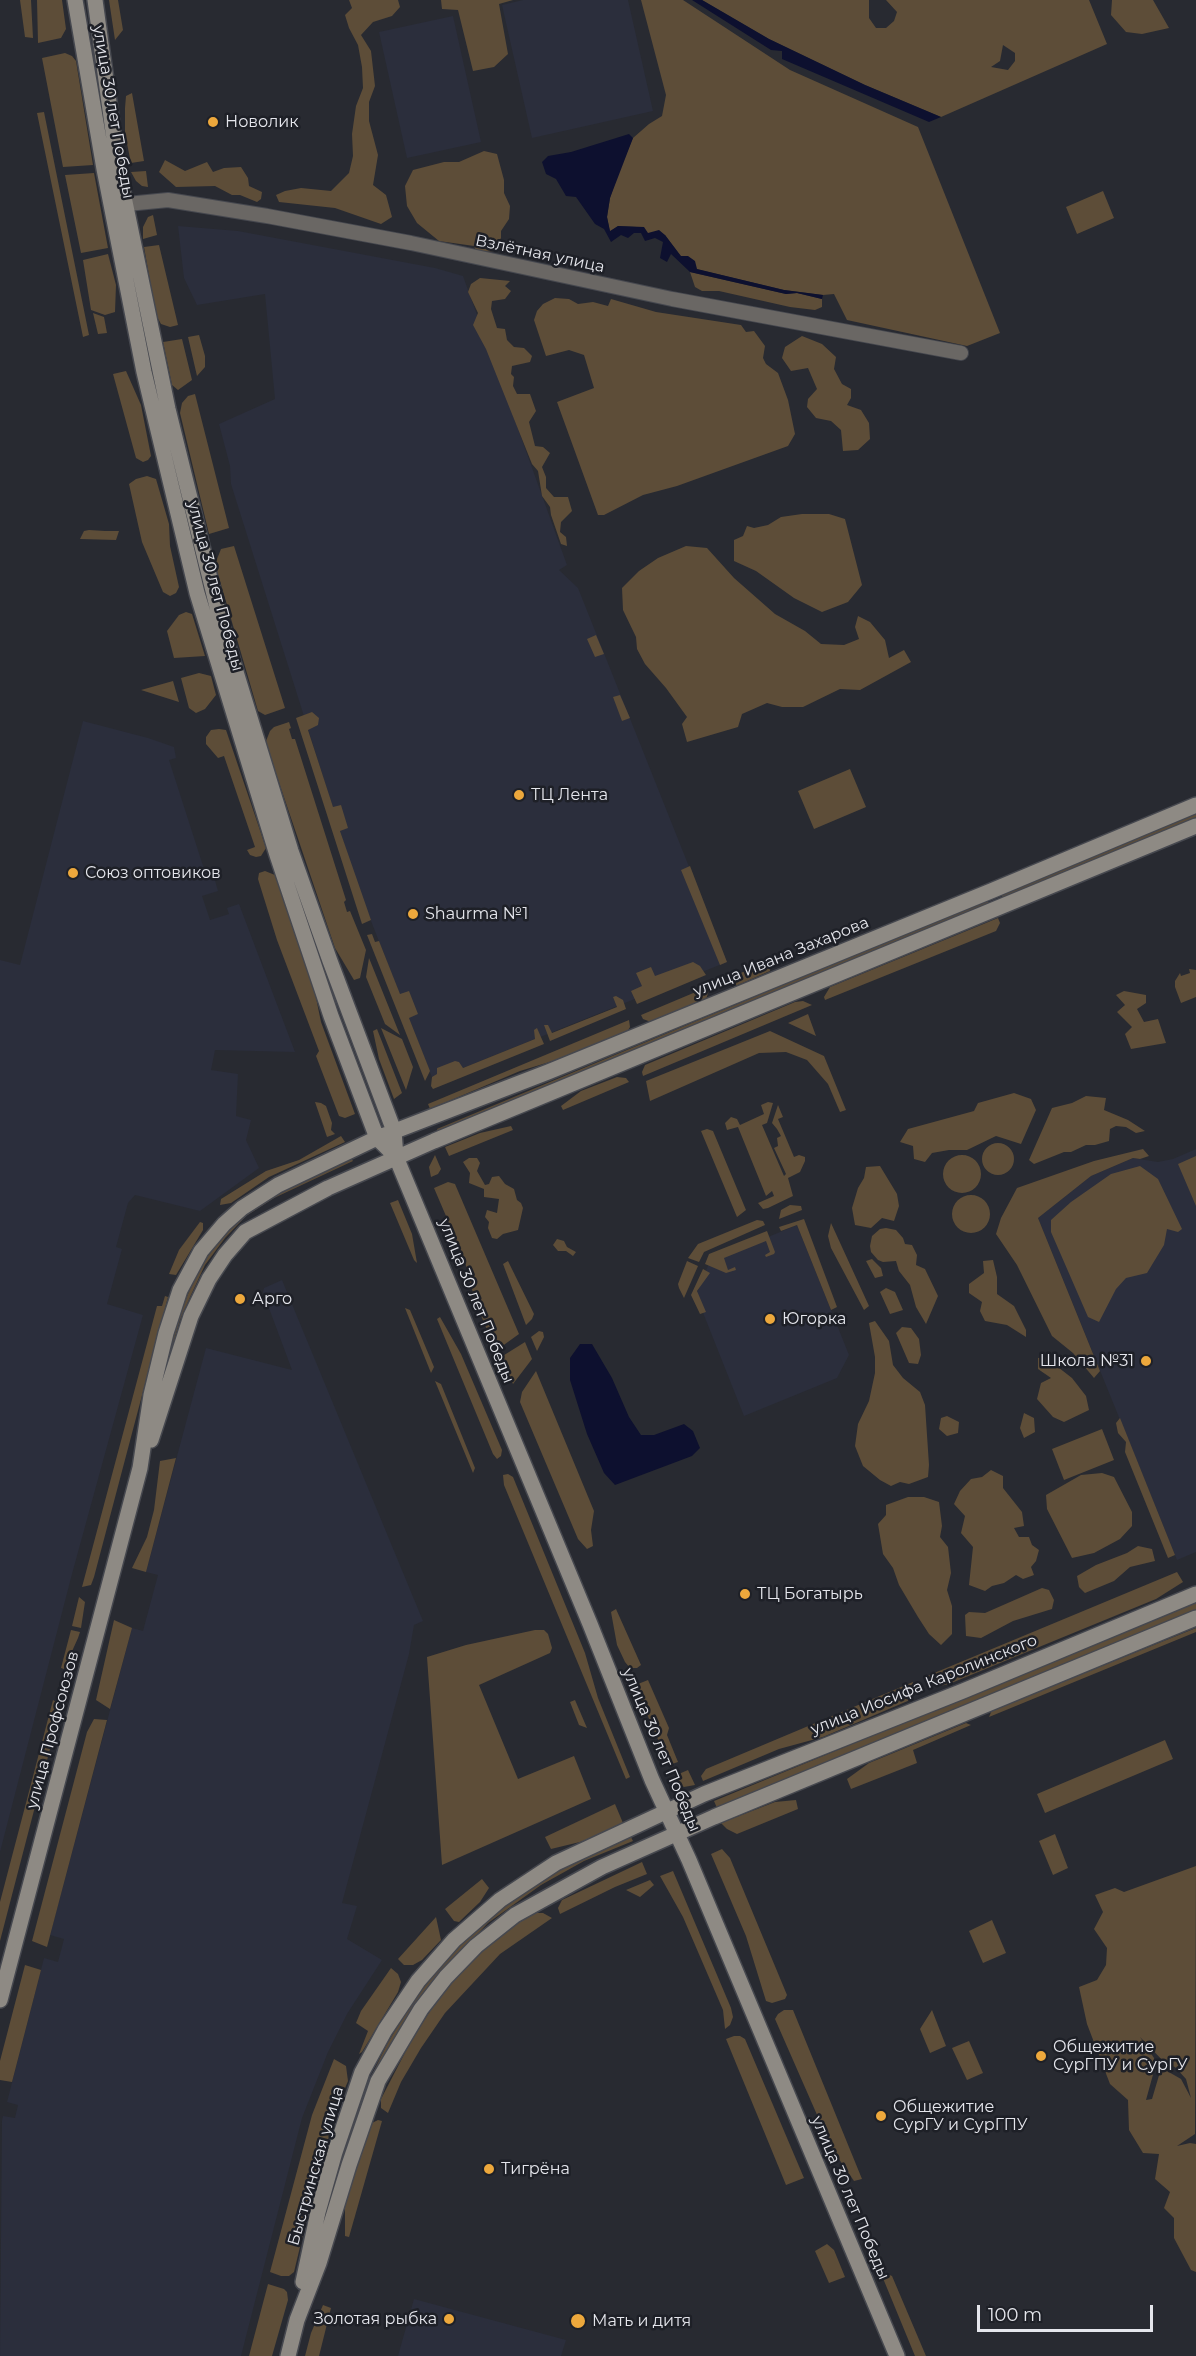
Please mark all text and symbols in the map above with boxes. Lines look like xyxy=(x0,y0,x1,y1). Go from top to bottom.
street label: улица 30 лет Победы xyxy=(88,24,138,200)
place label: Новолик xyxy=(225,112,299,132)
marker: Новолик xyxy=(206,115,220,129)
street label: Взлётная улица xyxy=(474,231,606,277)
street label: улица 30 лет Победы xyxy=(183,499,247,673)
place label: ТЦ Лента xyxy=(531,785,608,805)
marker: ТЦ Лента xyxy=(512,788,526,802)
place label: Союз оптовиков xyxy=(85,863,221,883)
marker: Союз оптовиков xyxy=(66,866,80,880)
place label: Shaurma №1 xyxy=(425,904,528,924)
marker: Shaurma №1 xyxy=(406,907,420,921)
street label: улица Ивана Захарова xyxy=(690,913,872,1001)
street label: улица 30 лет Победы xyxy=(434,1216,518,1386)
place label: Арго xyxy=(252,1289,292,1309)
marker: Арго xyxy=(233,1292,247,1306)
place label: Югорка xyxy=(782,1309,846,1329)
marker: Югорка xyxy=(763,1312,777,1326)
place label: Школа №31 xyxy=(1040,1351,1134,1371)
marker: Школа №31 xyxy=(1139,1354,1153,1368)
place label: ТЦ Богатырь xyxy=(757,1584,863,1604)
marker: ТЦ Богатырь xyxy=(738,1587,752,1601)
street label: улица Иосифа Каролинского xyxy=(808,1631,1040,1739)
street label: улица Профсоюзов xyxy=(23,1649,83,1811)
street label: улица 30 лет Победы xyxy=(618,1665,704,1835)
place label: Общежитие СурГПУ и СурГУ xyxy=(1053,2037,1188,2075)
marker: Общежитие СурГПУ и СурГУ xyxy=(1034,2049,1048,2063)
street label: Быстринская улица xyxy=(284,2084,348,2248)
place label: Общежитие СурГУ и СурГПУ xyxy=(893,2097,1028,2135)
marker: Общежитие СурГУ и СурГПУ xyxy=(874,2109,888,2123)
street label: улица 30 лет Победы xyxy=(807,2113,893,2283)
place label: Тигрёна xyxy=(501,2159,570,2179)
marker: Тигрёна xyxy=(482,2162,496,2176)
scale bar xyxy=(980,2293,1156,2331)
text: 100 m xyxy=(988,2304,1042,2326)
place label: Золотая рыбка xyxy=(314,2309,437,2329)
place label: Мать и дитя xyxy=(592,2311,691,2331)
marker: Золотая рыбка xyxy=(442,2312,456,2326)
marker: Мать и дитя xyxy=(569,2312,587,2330)

